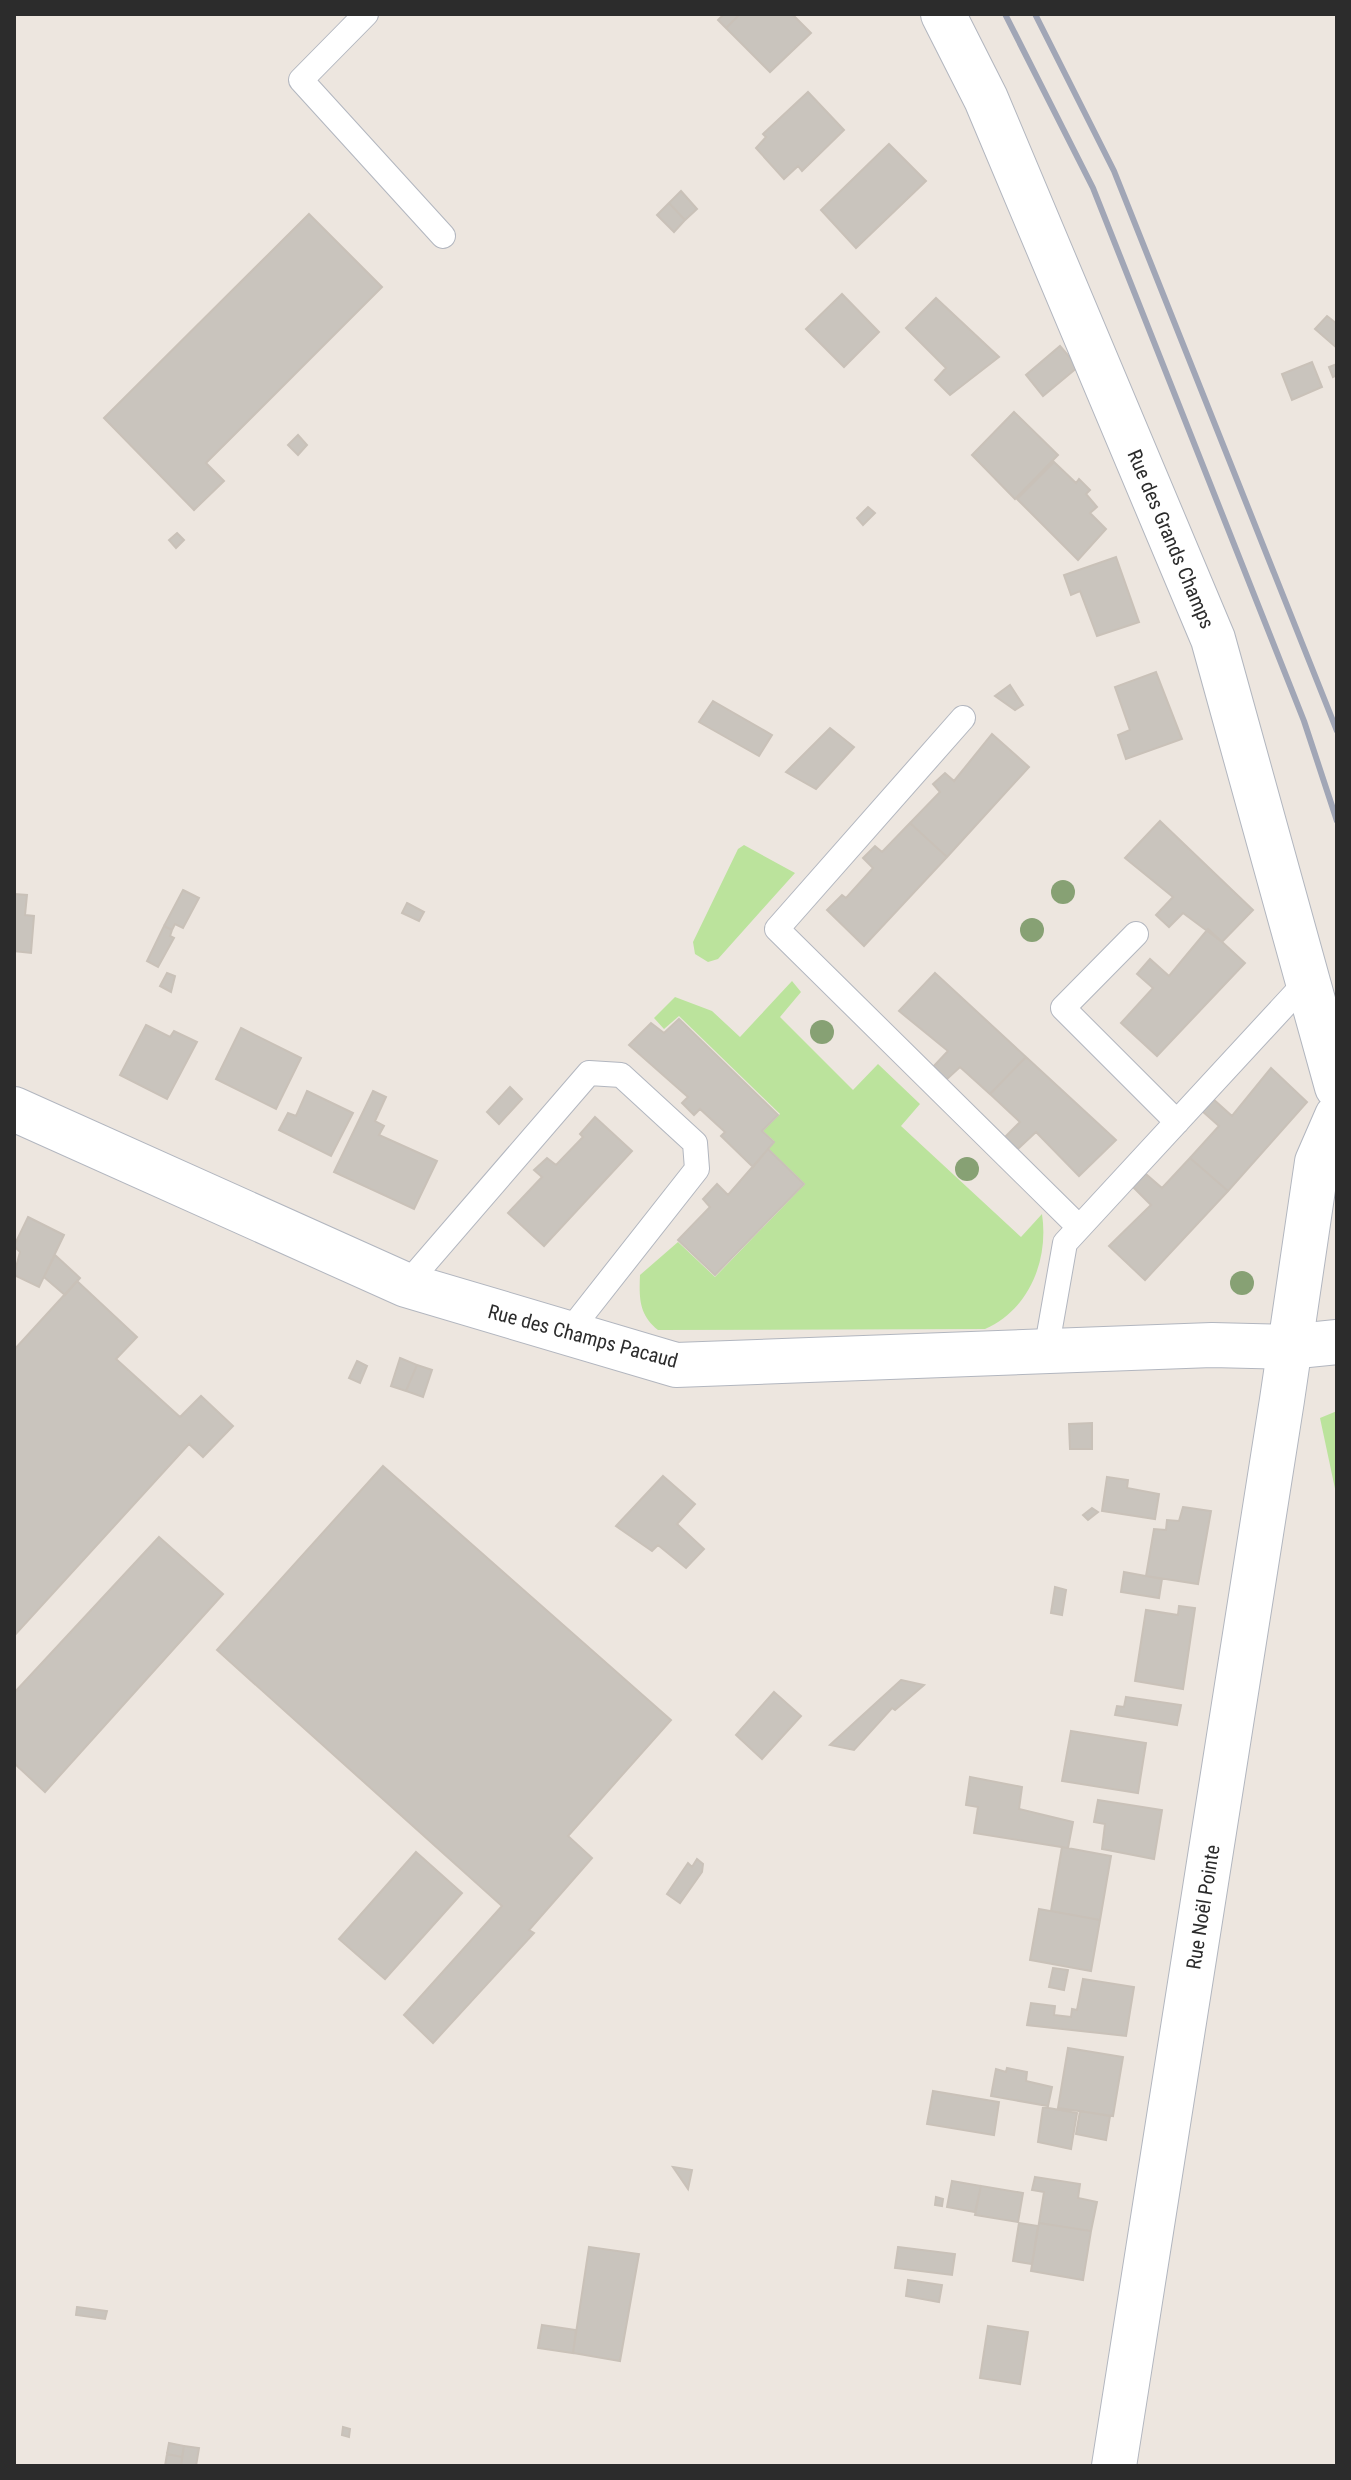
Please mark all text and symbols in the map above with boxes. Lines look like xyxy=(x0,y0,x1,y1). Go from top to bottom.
street label: Rue des Grands Champs xyxy=(1122,446,1220,632)
street label: Rue des Champs Pacaud xyxy=(486,1299,680,1373)
street label: Rue Noël Pointe xyxy=(1181,1843,1225,1971)

